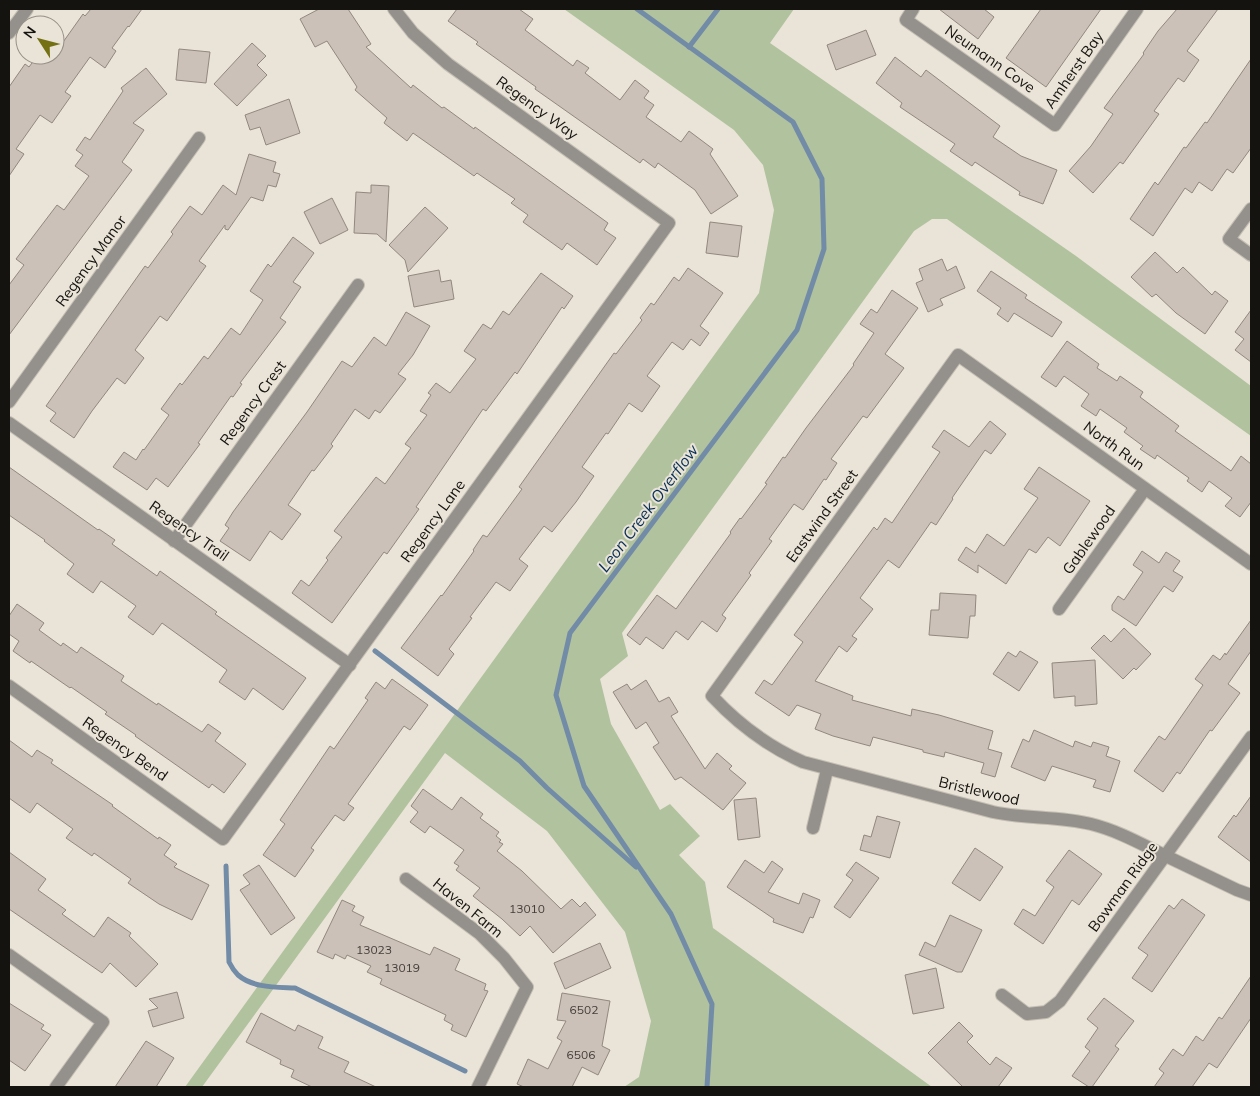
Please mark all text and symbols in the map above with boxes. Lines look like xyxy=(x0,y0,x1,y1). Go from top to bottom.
north arrow xyxy=(15,15,65,65)
street label: Neumann Cove xyxy=(941,20,1039,97)
text: N xyxy=(19,23,40,42)
street label: Amherst Bay xyxy=(1040,27,1107,112)
street label: Regency Way xyxy=(493,72,582,144)
street label: Regency Manor xyxy=(51,211,130,310)
street label: Regency Crest xyxy=(215,357,290,449)
street label: North Run xyxy=(1080,417,1149,474)
water label: Leon Creek Overflow xyxy=(594,439,703,576)
street label: Eastwind Street xyxy=(782,466,862,566)
street label: Regency Lane xyxy=(396,476,469,566)
street label: Regency Trail xyxy=(146,496,233,565)
street label: Gablewood xyxy=(1058,502,1119,578)
street label: Regency Bend xyxy=(79,712,172,785)
street label: Bristlewood xyxy=(937,772,1021,809)
street label: Bowman Ridge xyxy=(1084,838,1162,935)
street label: Haven Farm xyxy=(429,874,507,942)
house number: 13010 xyxy=(509,901,545,916)
house number: 13023 xyxy=(356,942,392,957)
house number: 13019 xyxy=(384,960,420,975)
house number: 6502 xyxy=(570,1002,598,1017)
house number: 6506 xyxy=(567,1047,595,1062)

